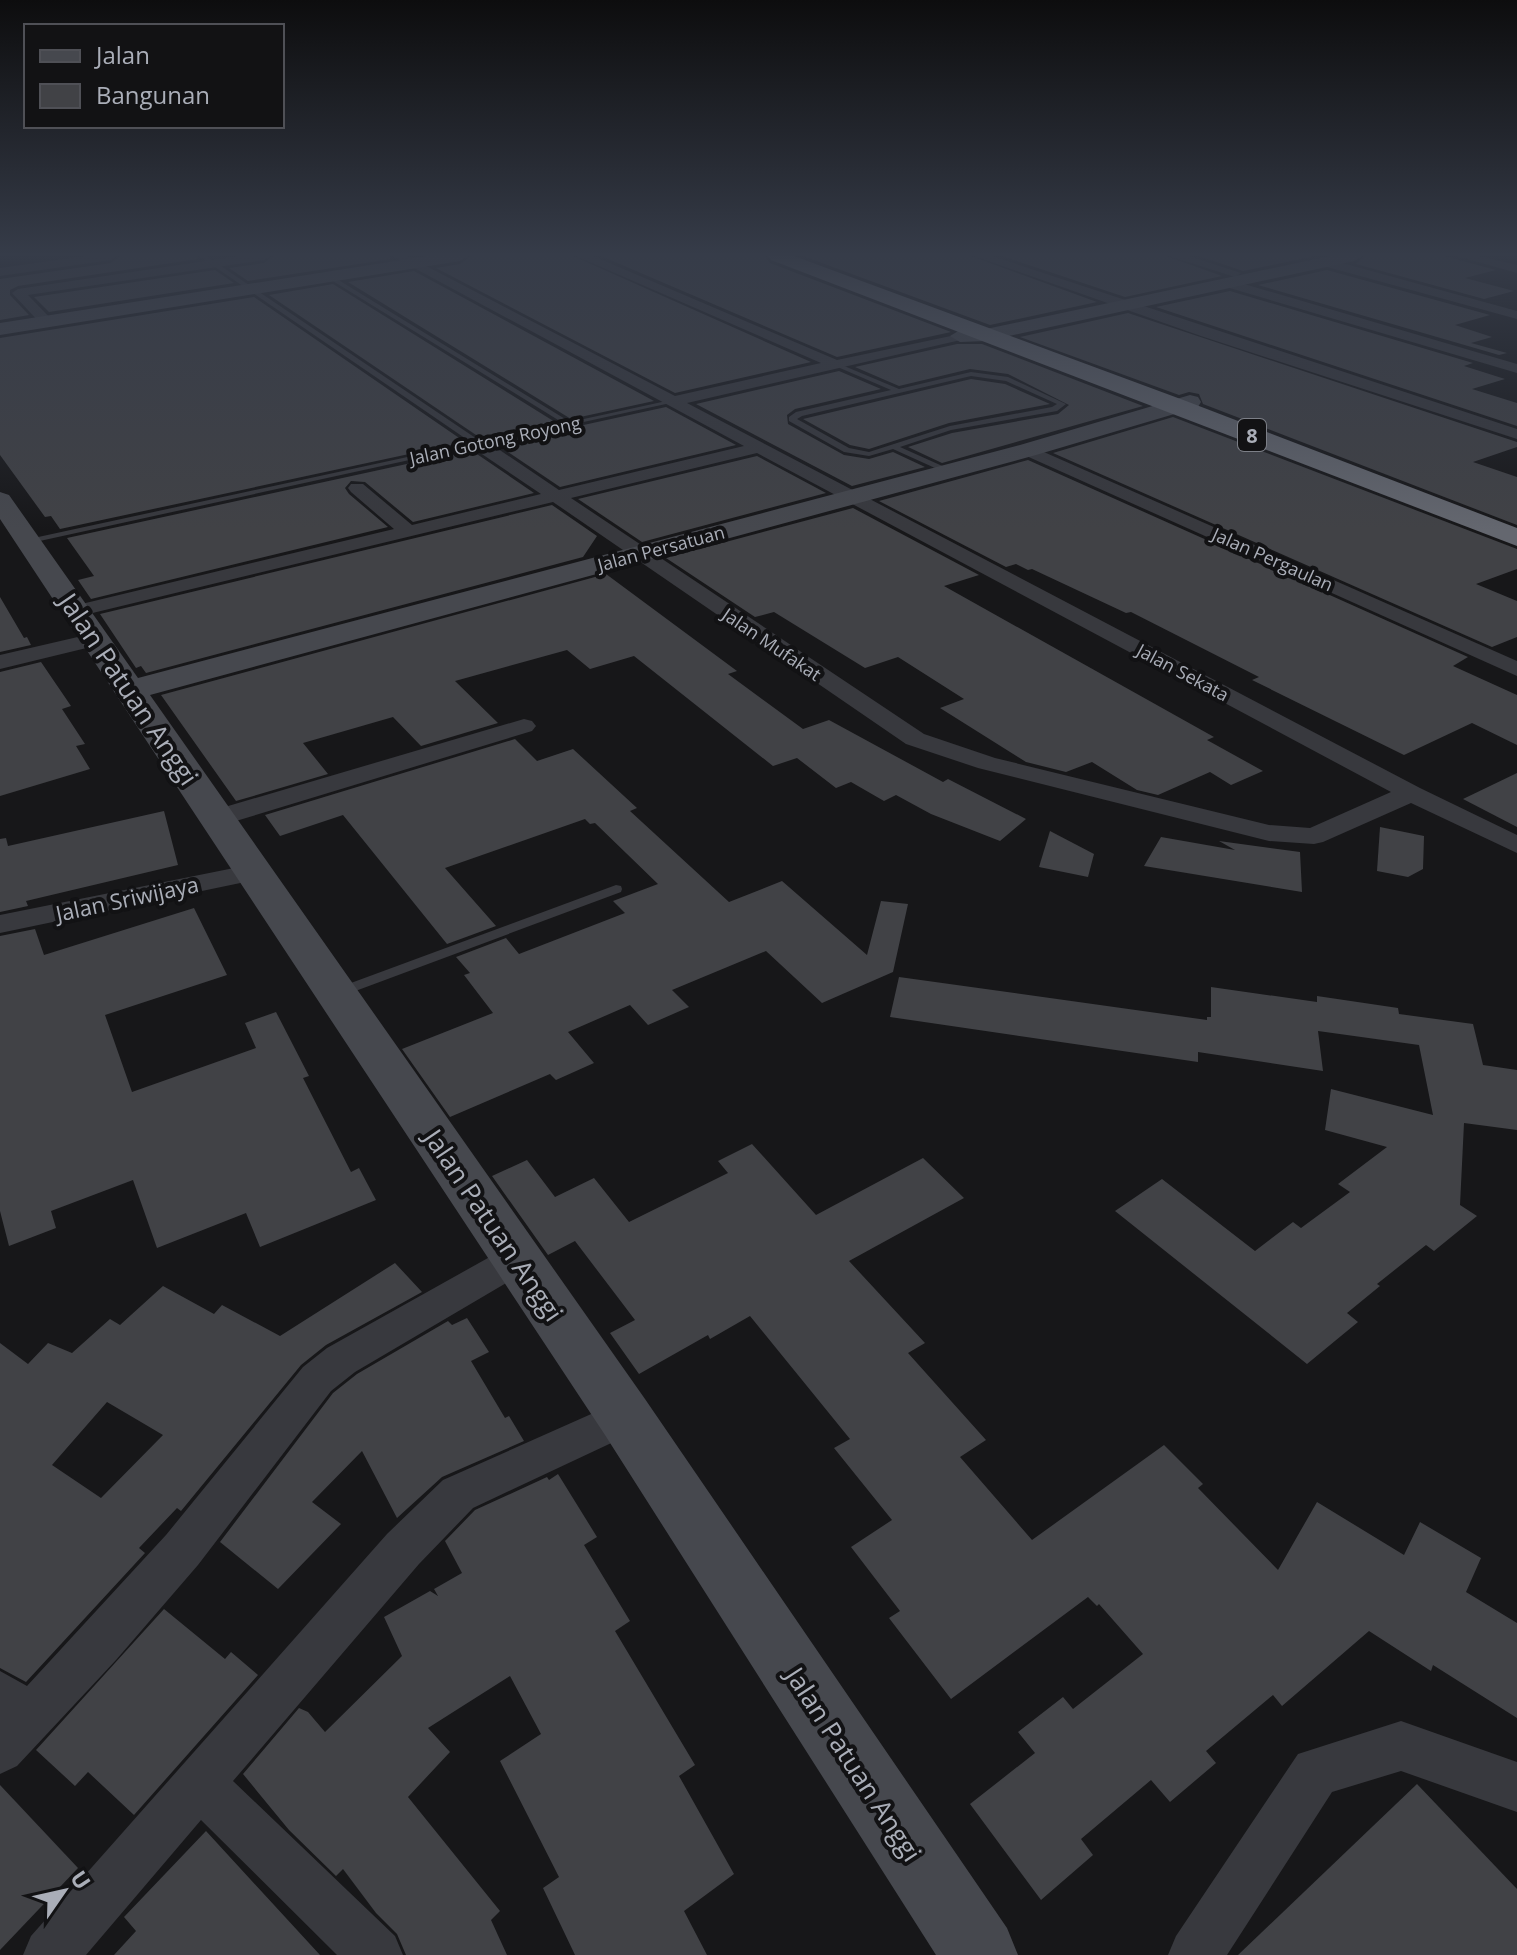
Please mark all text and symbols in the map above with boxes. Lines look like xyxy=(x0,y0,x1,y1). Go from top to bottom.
legend xyxy=(24,24,284,128)
text: Jalan xyxy=(94,38,150,71)
text: Bangunan xyxy=(96,78,210,111)
street label: Jalan Gotong Royong xyxy=(405,410,583,470)
road number: 8 xyxy=(1238,419,1266,451)
street label: Jalan Persatuan xyxy=(593,520,727,577)
street label: Jalan Pergaulan xyxy=(1207,521,1337,596)
street label: Jalan Patuan Anggi xyxy=(50,583,207,792)
street label: Jalan Mufakat xyxy=(716,601,826,686)
street label: Jalan Sekata xyxy=(1131,637,1233,706)
street label: Jalan Sriwijaya xyxy=(51,868,201,928)
street label: Jalan Patuan Anggi xyxy=(415,1119,572,1328)
street label: Jalan Patuan Anggi xyxy=(776,1657,930,1868)
north arrow xyxy=(24,1851,104,1931)
text: U xyxy=(64,1864,98,1895)

